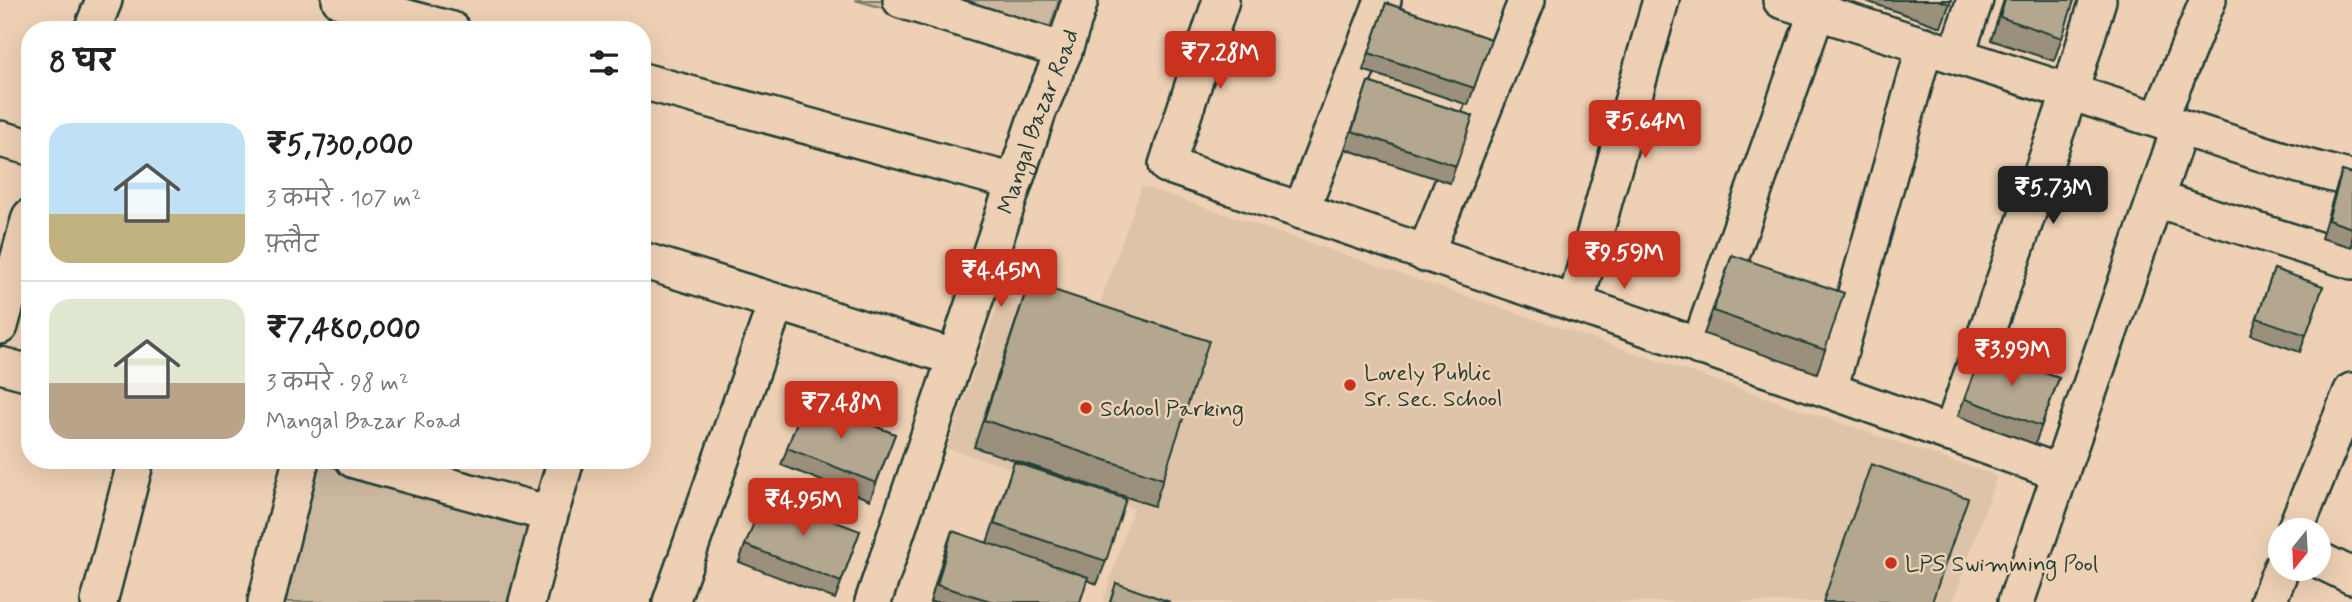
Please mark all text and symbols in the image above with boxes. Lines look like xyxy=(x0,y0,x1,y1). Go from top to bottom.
street label: Mangal Bazar Road xyxy=(992,26,1087,218)
pin: ₹7.28M xyxy=(1163,32,1277,91)
text: ₹7.28M xyxy=(1181,39,1259,69)
text: 8 घर xyxy=(49,43,114,82)
icon: filters xyxy=(585,44,623,82)
pin: ₹5.64M xyxy=(1588,100,1702,160)
text: ₹5.64M xyxy=(1605,108,1685,138)
text: ₹5,730,000 xyxy=(266,126,414,165)
icon: home xyxy=(105,151,189,235)
pin: ₹5.73M xyxy=(1996,166,2110,226)
text: ₹5.73M xyxy=(2014,174,2092,204)
text: 3 कमरे · 107 m² xyxy=(266,185,421,215)
text: फ़्लैट xyxy=(266,231,318,261)
pin: ₹9.59M xyxy=(1567,232,1681,291)
text: ₹9.59M xyxy=(1584,239,1664,269)
pin: ₹4.45M xyxy=(944,250,1058,309)
text: ₹4.45M xyxy=(961,257,1041,287)
text: ₹7,480,000 xyxy=(266,310,421,349)
icon: home xyxy=(105,327,189,411)
pin: ₹3.99M xyxy=(1955,328,2069,388)
text: ₹3.99M xyxy=(1974,336,2050,366)
place label: Lovely Public Sr. Sec. School xyxy=(1364,359,1502,415)
text: 3 कमरे · 98 m² xyxy=(266,369,409,399)
marker: Lovely Public Sr. Sec. School xyxy=(1342,377,1358,393)
pin: ₹7.48M xyxy=(784,382,898,441)
text: ₹7.48M xyxy=(801,389,881,419)
place label: School Parking xyxy=(1100,395,1244,427)
marker: School Parking xyxy=(1078,400,1094,416)
text: Mangal Bazar Road xyxy=(266,407,461,437)
pin: ₹4.95M xyxy=(746,478,860,538)
text: ₹4.95M xyxy=(764,486,842,516)
north arrow xyxy=(2268,518,2331,581)
map controls xyxy=(2268,518,2331,581)
place label: LPS Swimming Pool xyxy=(1905,550,2098,582)
marker: LPS Swimming Pool xyxy=(1883,555,1899,571)

